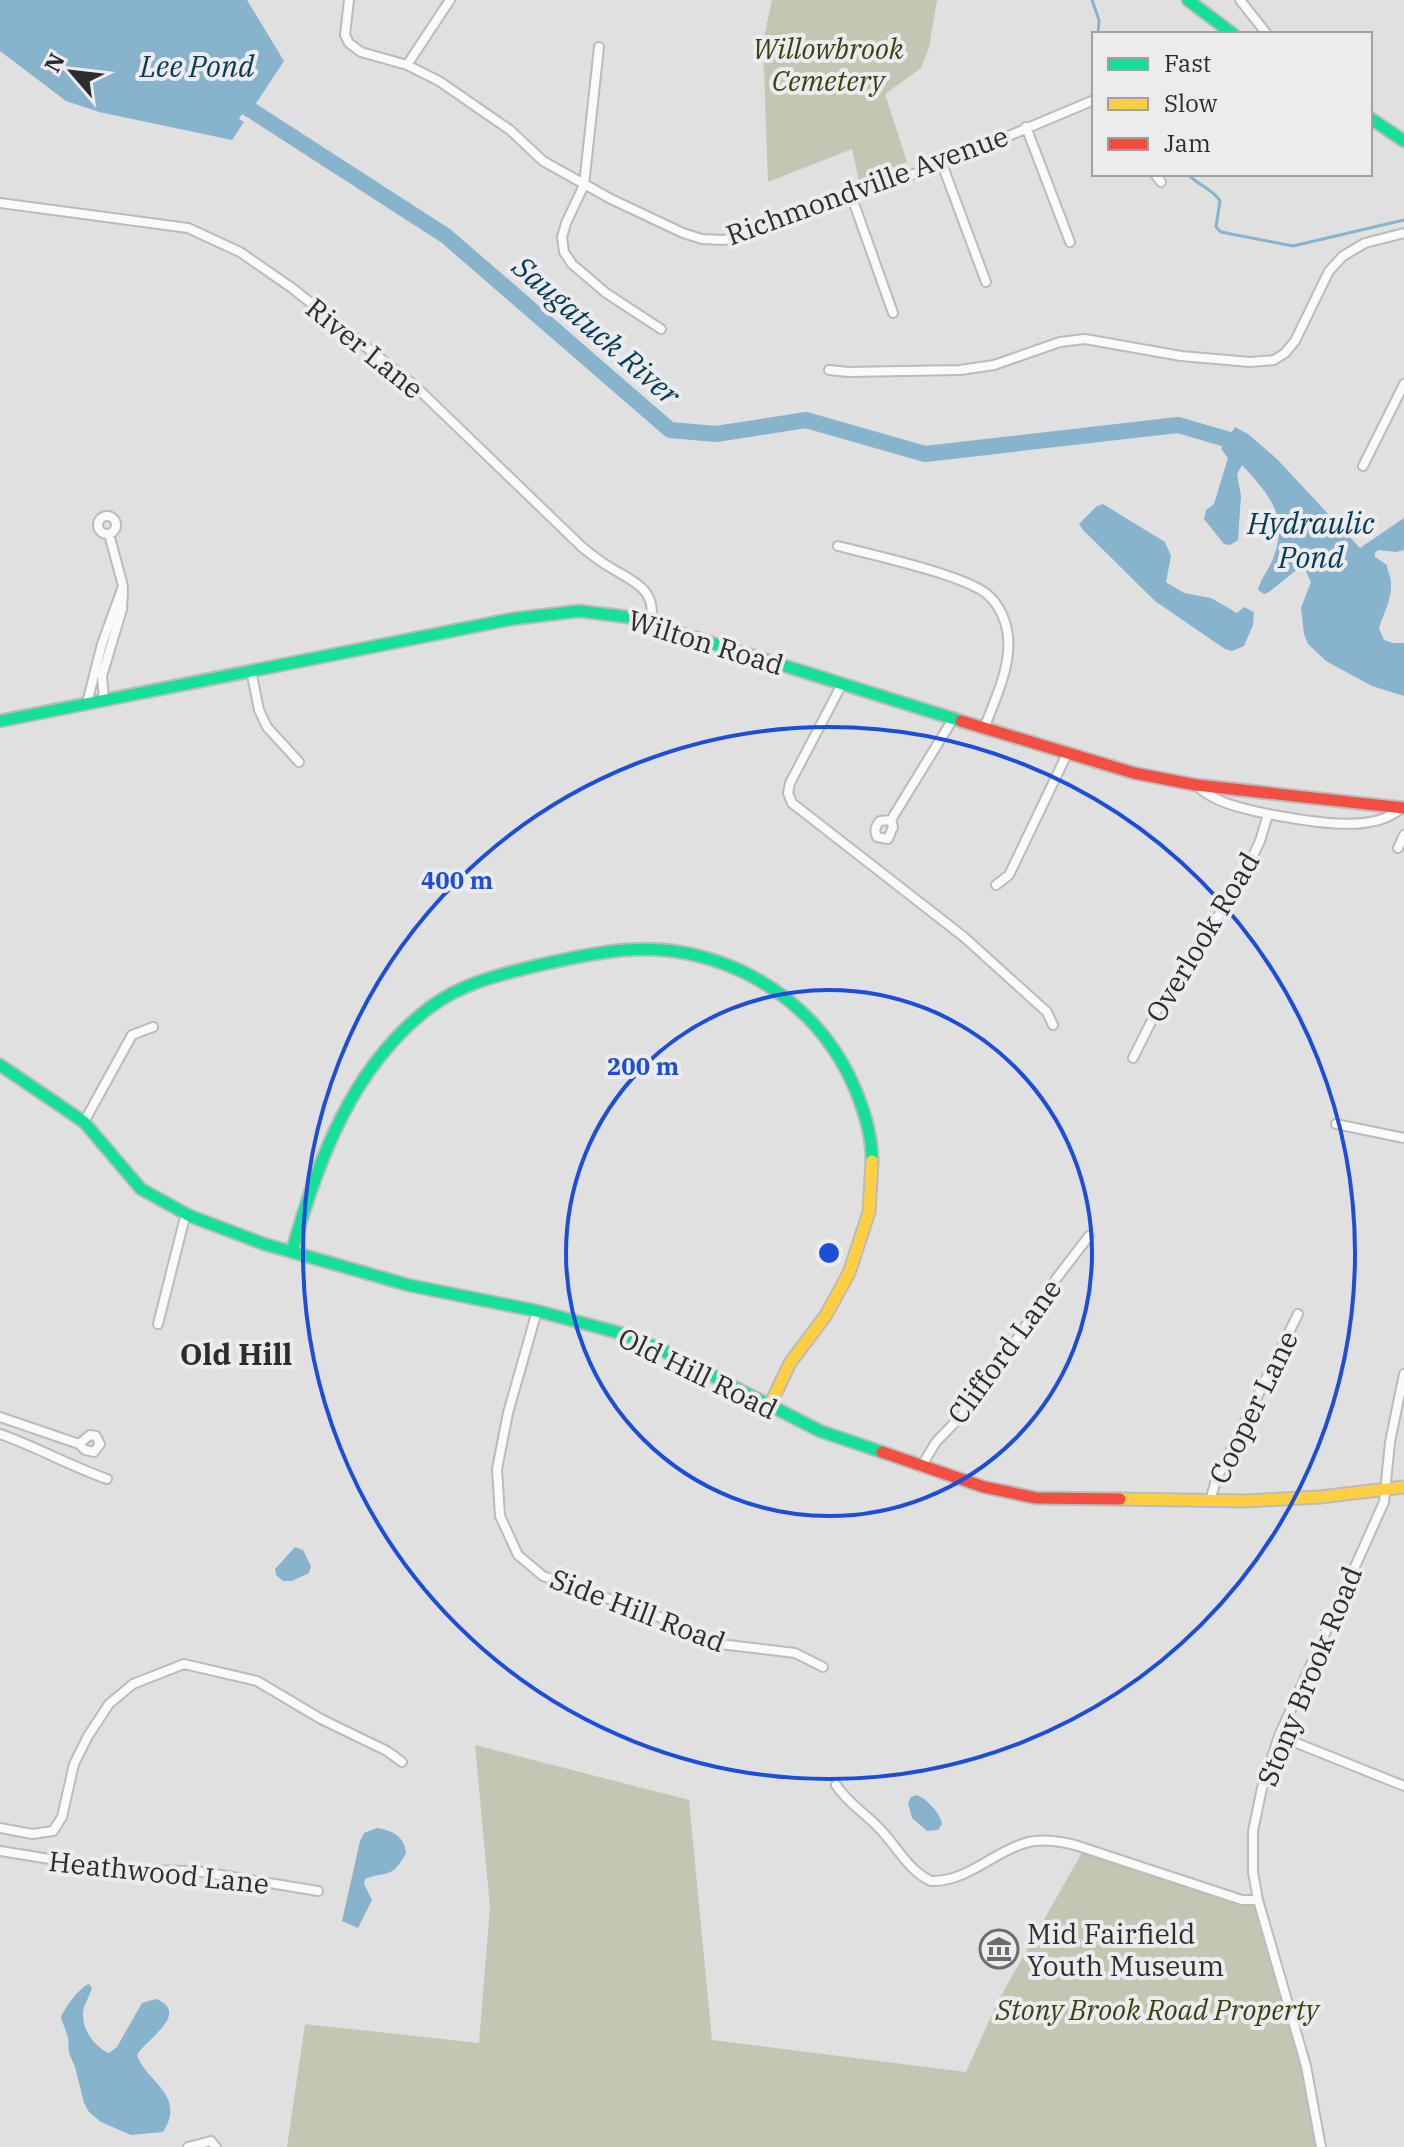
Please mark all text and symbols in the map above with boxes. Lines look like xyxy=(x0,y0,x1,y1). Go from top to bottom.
park label: Willowbrook Cemetery xyxy=(752,30,904,99)
north arrow xyxy=(32,32,112,112)
legend xyxy=(1092,32,1372,176)
water label: Lee Pond xyxy=(139,46,255,85)
text: Fast xyxy=(1164,47,1211,79)
text: N xyxy=(37,48,71,77)
text: Slow xyxy=(1164,87,1218,119)
street label: Richmondville Avenue xyxy=(721,117,1013,253)
text: Jam xyxy=(1164,127,1211,159)
water label: Saugatuck River xyxy=(504,246,690,414)
street label: River Lane xyxy=(299,289,431,407)
water label: Hydraulic Pond xyxy=(1246,503,1375,576)
street label: Wilton Road xyxy=(624,601,788,683)
street label: Overlook Road xyxy=(1137,845,1267,1029)
text: 400 m xyxy=(421,864,493,896)
text: 200 m xyxy=(607,1050,679,1082)
centre of rings xyxy=(815,1239,843,1267)
street label: Clifford Lane xyxy=(939,1271,1069,1431)
street label: Old Hill Road xyxy=(612,1318,784,1428)
street label: Cooper Lane xyxy=(1200,1324,1306,1490)
district label: Old Hill xyxy=(180,1334,292,1373)
street label: Side Hill Road xyxy=(545,1560,731,1660)
street label: Stony Brook Road xyxy=(1248,1561,1370,1791)
street label: Heathwood Lane xyxy=(47,1842,271,1902)
place label: Mid Fairfield Youth Museum xyxy=(1027,1915,1224,1984)
museum icon: Mid Fairfield Youth Museum xyxy=(978,1928,1020,1970)
park label: Stony Brook Road Property xyxy=(995,1991,1321,2028)

